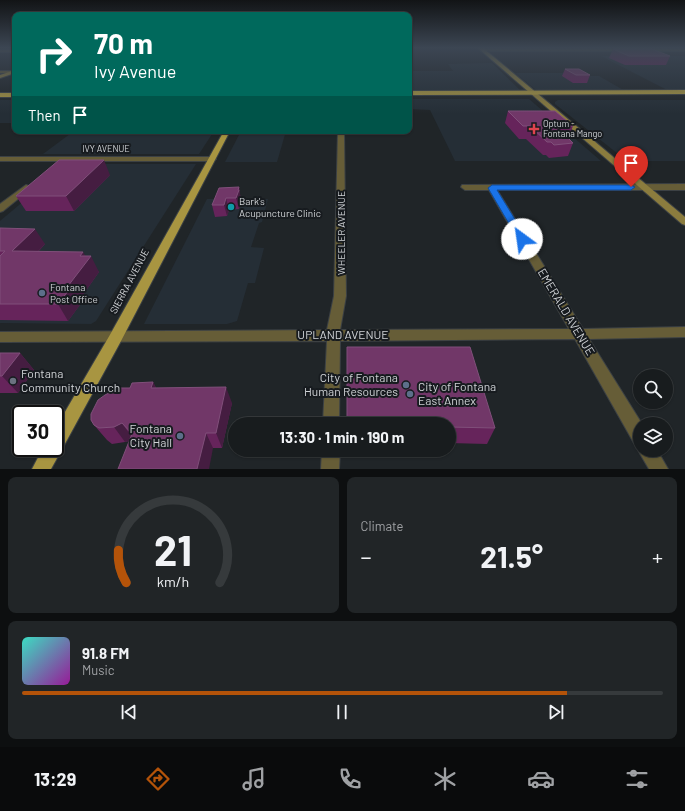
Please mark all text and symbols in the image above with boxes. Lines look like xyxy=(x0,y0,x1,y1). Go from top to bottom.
text: 70 m xyxy=(94,26,153,60)
icon: right xyxy=(28,28,80,80)
text: Ivy Avenue xyxy=(94,60,176,82)
icon: arrive xyxy=(69,104,91,126)
text: Then xyxy=(28,106,61,124)
place label: Optum - Fontana Mango xyxy=(543,118,602,139)
marker: Optum - Fontana Mango xyxy=(528,123,540,135)
street label: IVY AVENUE xyxy=(82,143,130,154)
pin xyxy=(614,146,648,187)
icon: arrive xyxy=(620,152,642,174)
street label: WHEELER AVENUE xyxy=(335,191,347,275)
place label: Bark's Acupuncture Clinic xyxy=(239,195,321,219)
marker: Bark's Acupuncture Clinic xyxy=(226,202,236,212)
position arrow xyxy=(501,218,543,260)
street label: SIERRA AVENUE xyxy=(107,246,151,316)
street label: EMERALD AVENUE xyxy=(535,266,598,357)
place label: Fontana Post Office xyxy=(50,281,98,305)
marker: Fontana Post Office xyxy=(37,288,47,298)
street label: UPLAND AVENUE xyxy=(297,327,389,341)
place label: Fontana Community Church xyxy=(21,366,120,394)
map controls xyxy=(633,369,673,457)
button: search xyxy=(633,369,673,409)
place label: City of Fontana Human Resources xyxy=(304,370,398,398)
marker: Fontana Community Church xyxy=(8,376,18,386)
place label: City of Fontana East Annex xyxy=(418,379,496,407)
marker: City of Fontana Human Resources xyxy=(401,380,411,390)
marker: City of Fontana East Annex xyxy=(405,389,415,399)
speed limit sign: 30 xyxy=(12,405,64,457)
button: layers xyxy=(633,417,673,457)
place label: Fontana City Hall xyxy=(130,421,172,449)
text: 13:30 · 1 min · 190 m xyxy=(280,428,404,446)
marker: Fontana City Hall xyxy=(175,431,185,441)
text: Climate xyxy=(361,518,404,534)
text: 21 xyxy=(154,524,192,574)
text: 21.5° xyxy=(480,538,543,574)
text: − xyxy=(361,543,372,569)
text: + xyxy=(652,543,663,569)
text: km/h xyxy=(157,573,189,590)
text: 91.8 FM xyxy=(82,644,129,662)
text: Music xyxy=(82,662,115,678)
icon: previous xyxy=(118,701,140,723)
icon: pause xyxy=(331,701,353,723)
icon: next xyxy=(545,701,567,723)
icon: directions xyxy=(144,765,172,793)
icon: music xyxy=(240,765,268,793)
icon: phone xyxy=(336,765,364,793)
icon: climate xyxy=(431,765,459,793)
icon: car xyxy=(527,765,555,793)
icon: filters xyxy=(623,765,651,793)
text: 13:29 xyxy=(34,768,76,790)

